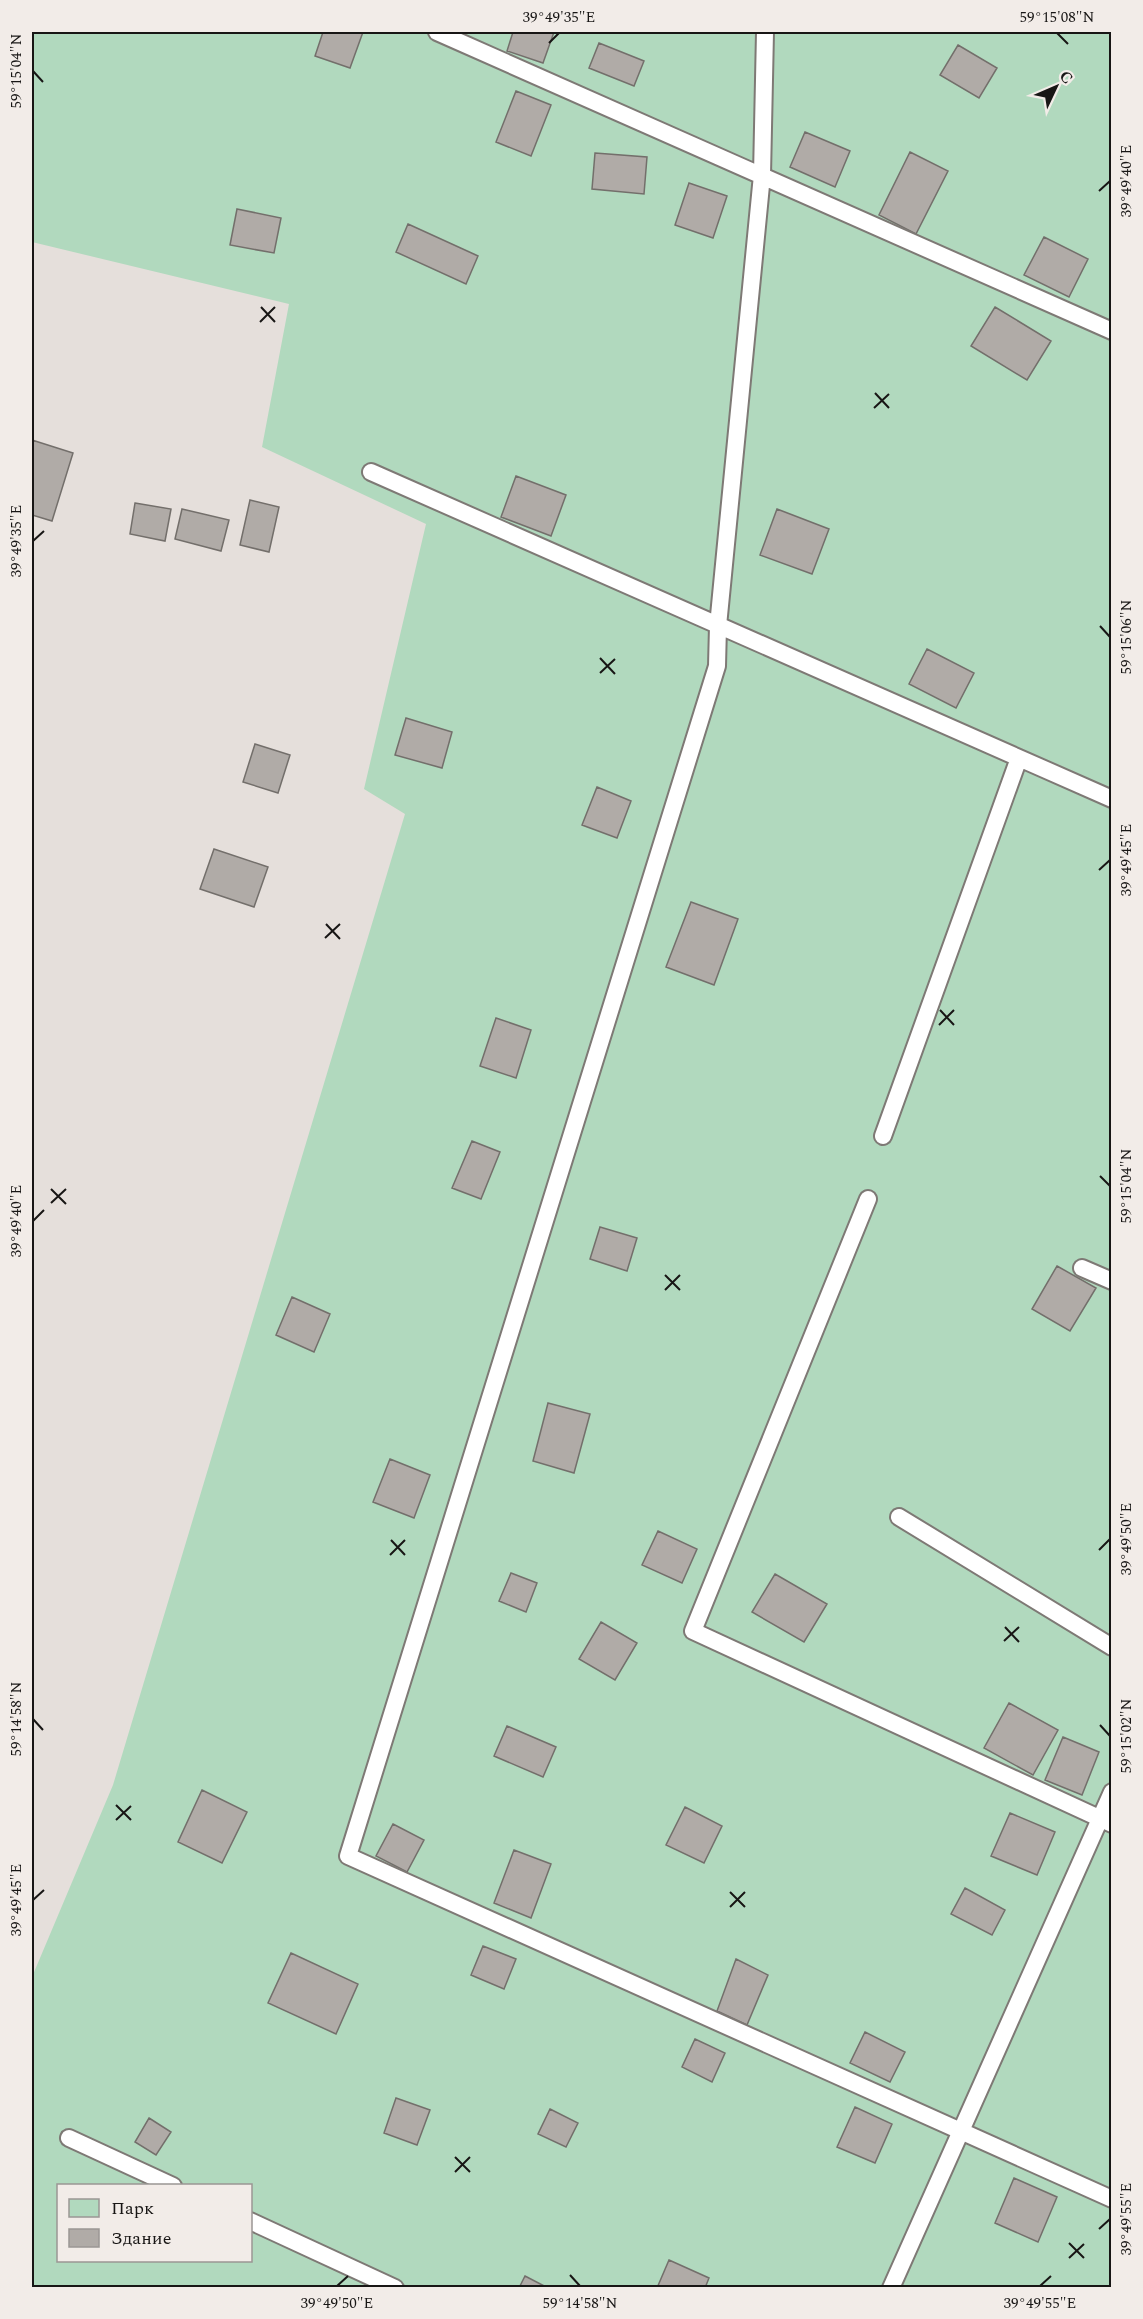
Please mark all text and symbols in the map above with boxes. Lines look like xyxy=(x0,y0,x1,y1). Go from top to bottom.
text: 39°49'35"E xyxy=(523,6,595,29)
text: 59°15'08"N xyxy=(1020,6,1095,29)
text: 59°15'04"N xyxy=(5,33,28,109)
north arrow xyxy=(1026,57,1086,117)
text: С xyxy=(1053,65,1079,90)
text: 39°49'40"E xyxy=(1115,145,1138,217)
text: 39°49'35"E xyxy=(5,505,28,577)
text: 59°15'06"N xyxy=(1115,599,1138,675)
text: 39°49'45"E xyxy=(1115,824,1138,896)
text: 59°15'04"N xyxy=(1115,1148,1138,1224)
text: 39°49'40"E xyxy=(5,1185,28,1257)
text: 39°49'50"E xyxy=(1115,1503,1138,1575)
text: 59°14'58"N xyxy=(5,1681,28,1757)
text: 59°15'02"N xyxy=(1115,1698,1138,1774)
text: 39°49'45"E xyxy=(5,1864,28,1936)
text: 39°49'55"E xyxy=(1115,2183,1138,2255)
legend xyxy=(57,2184,252,2262)
text: Парк xyxy=(111,2195,154,2222)
text: Здание xyxy=(111,2225,171,2252)
text: 39°49'50"E xyxy=(301,2292,373,2315)
text: 59°14'58"N xyxy=(543,2292,618,2315)
text: 39°49'55"E xyxy=(1004,2292,1076,2315)

